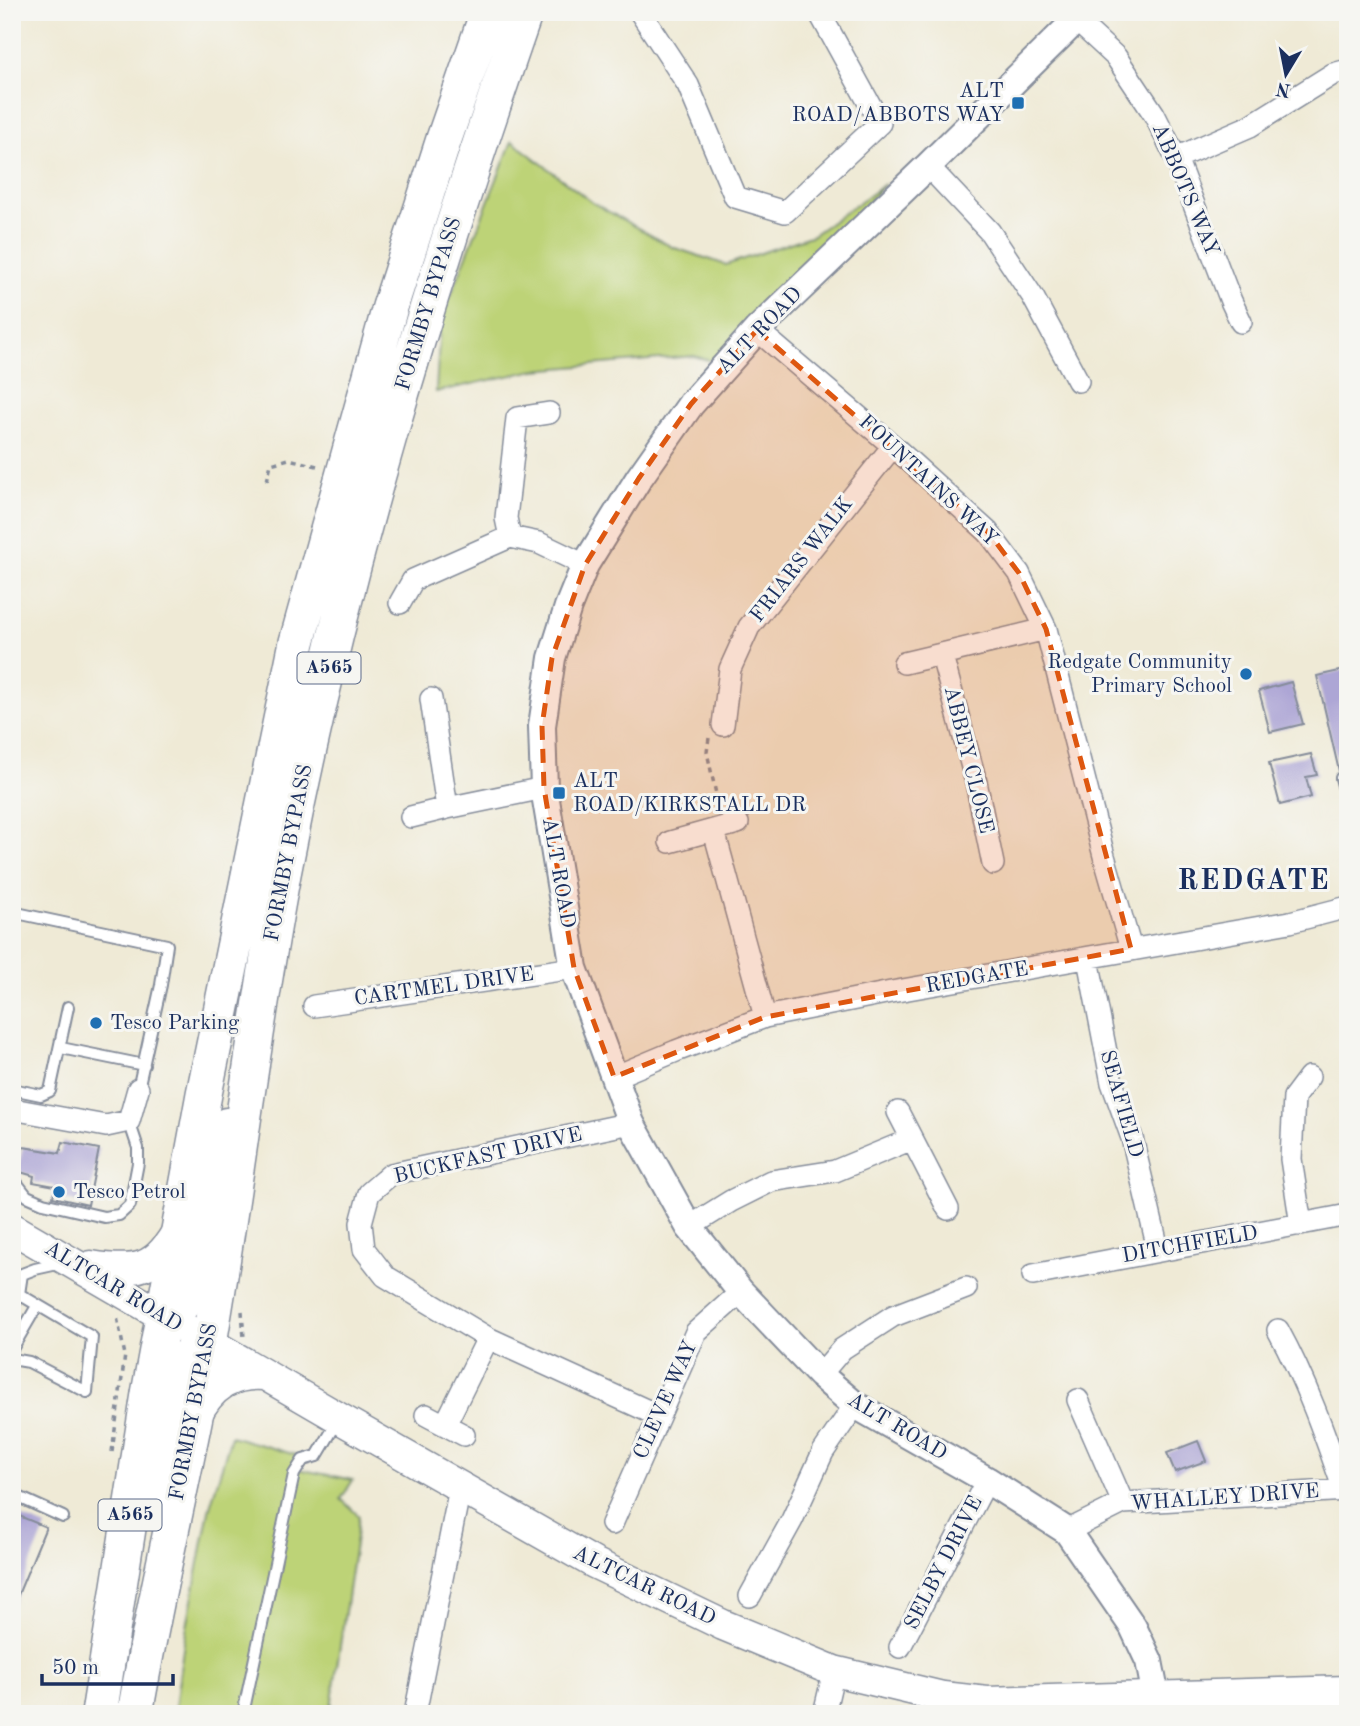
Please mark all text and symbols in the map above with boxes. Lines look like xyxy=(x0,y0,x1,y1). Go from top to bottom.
north arrow xyxy=(1252,38,1322,108)
text: N xyxy=(1274,78,1292,99)
place label: ALT ROAD/ABBOTS WAY xyxy=(792,81,1004,126)
marker: ALT ROAD/ABBOTS WAY xyxy=(1010,95,1026,111)
street label: ABBOTS WAY xyxy=(1148,121,1222,259)
street label: FORMBY BYPASS xyxy=(393,215,465,393)
street label: ALT ROAD xyxy=(714,283,806,379)
street label: FOUNTAINS WAY xyxy=(854,411,1002,551)
street label: FRIARS WALK xyxy=(747,493,857,627)
road number: A565 xyxy=(298,652,360,684)
place label: Redgate Community Primary School xyxy=(1047,652,1232,697)
marker: Redgate Community Primary School xyxy=(1238,666,1254,682)
street label: ABBEY CLOSE xyxy=(940,684,996,836)
street label: FORMBY BYPASS xyxy=(262,763,316,943)
place label: ALT ROAD/KIRKSTALL DR xyxy=(573,771,806,816)
marker: ALT ROAD/KIRKSTALL DR xyxy=(551,785,567,801)
street label: ALT ROAD xyxy=(538,816,578,930)
district label: REDGATE xyxy=(1178,868,1330,896)
street label: REDGATE xyxy=(924,959,1030,997)
street label: CARTMEL DRIVE xyxy=(353,964,535,1010)
place label: Tesco Parking xyxy=(110,1013,240,1034)
marker: Tesco Parking xyxy=(88,1015,104,1031)
street label: SEAFIELD xyxy=(1096,1048,1146,1160)
street label: BUCKFAST DRIVE xyxy=(392,1124,584,1188)
place label: Tesco Petrol xyxy=(73,1182,186,1203)
marker: Tesco Petrol xyxy=(51,1184,67,1200)
street label: DITCHFIELD xyxy=(1120,1223,1260,1267)
street label: ALTCAR ROAD xyxy=(41,1238,185,1336)
street label: FORMBY BYPASS xyxy=(167,1322,221,1502)
street label: CLEVE WAY xyxy=(630,1338,702,1462)
street label: ALT ROAD xyxy=(844,1389,950,1465)
street label: WHALLEY DRIVE xyxy=(1130,1481,1320,1515)
street label: SELBY DRIVE xyxy=(901,1493,987,1633)
road number: A565 xyxy=(99,1499,162,1530)
street label: ALTCAR ROAD xyxy=(569,1542,719,1630)
scale bar xyxy=(42,1642,173,1686)
text: 50 m xyxy=(52,1658,99,1679)

